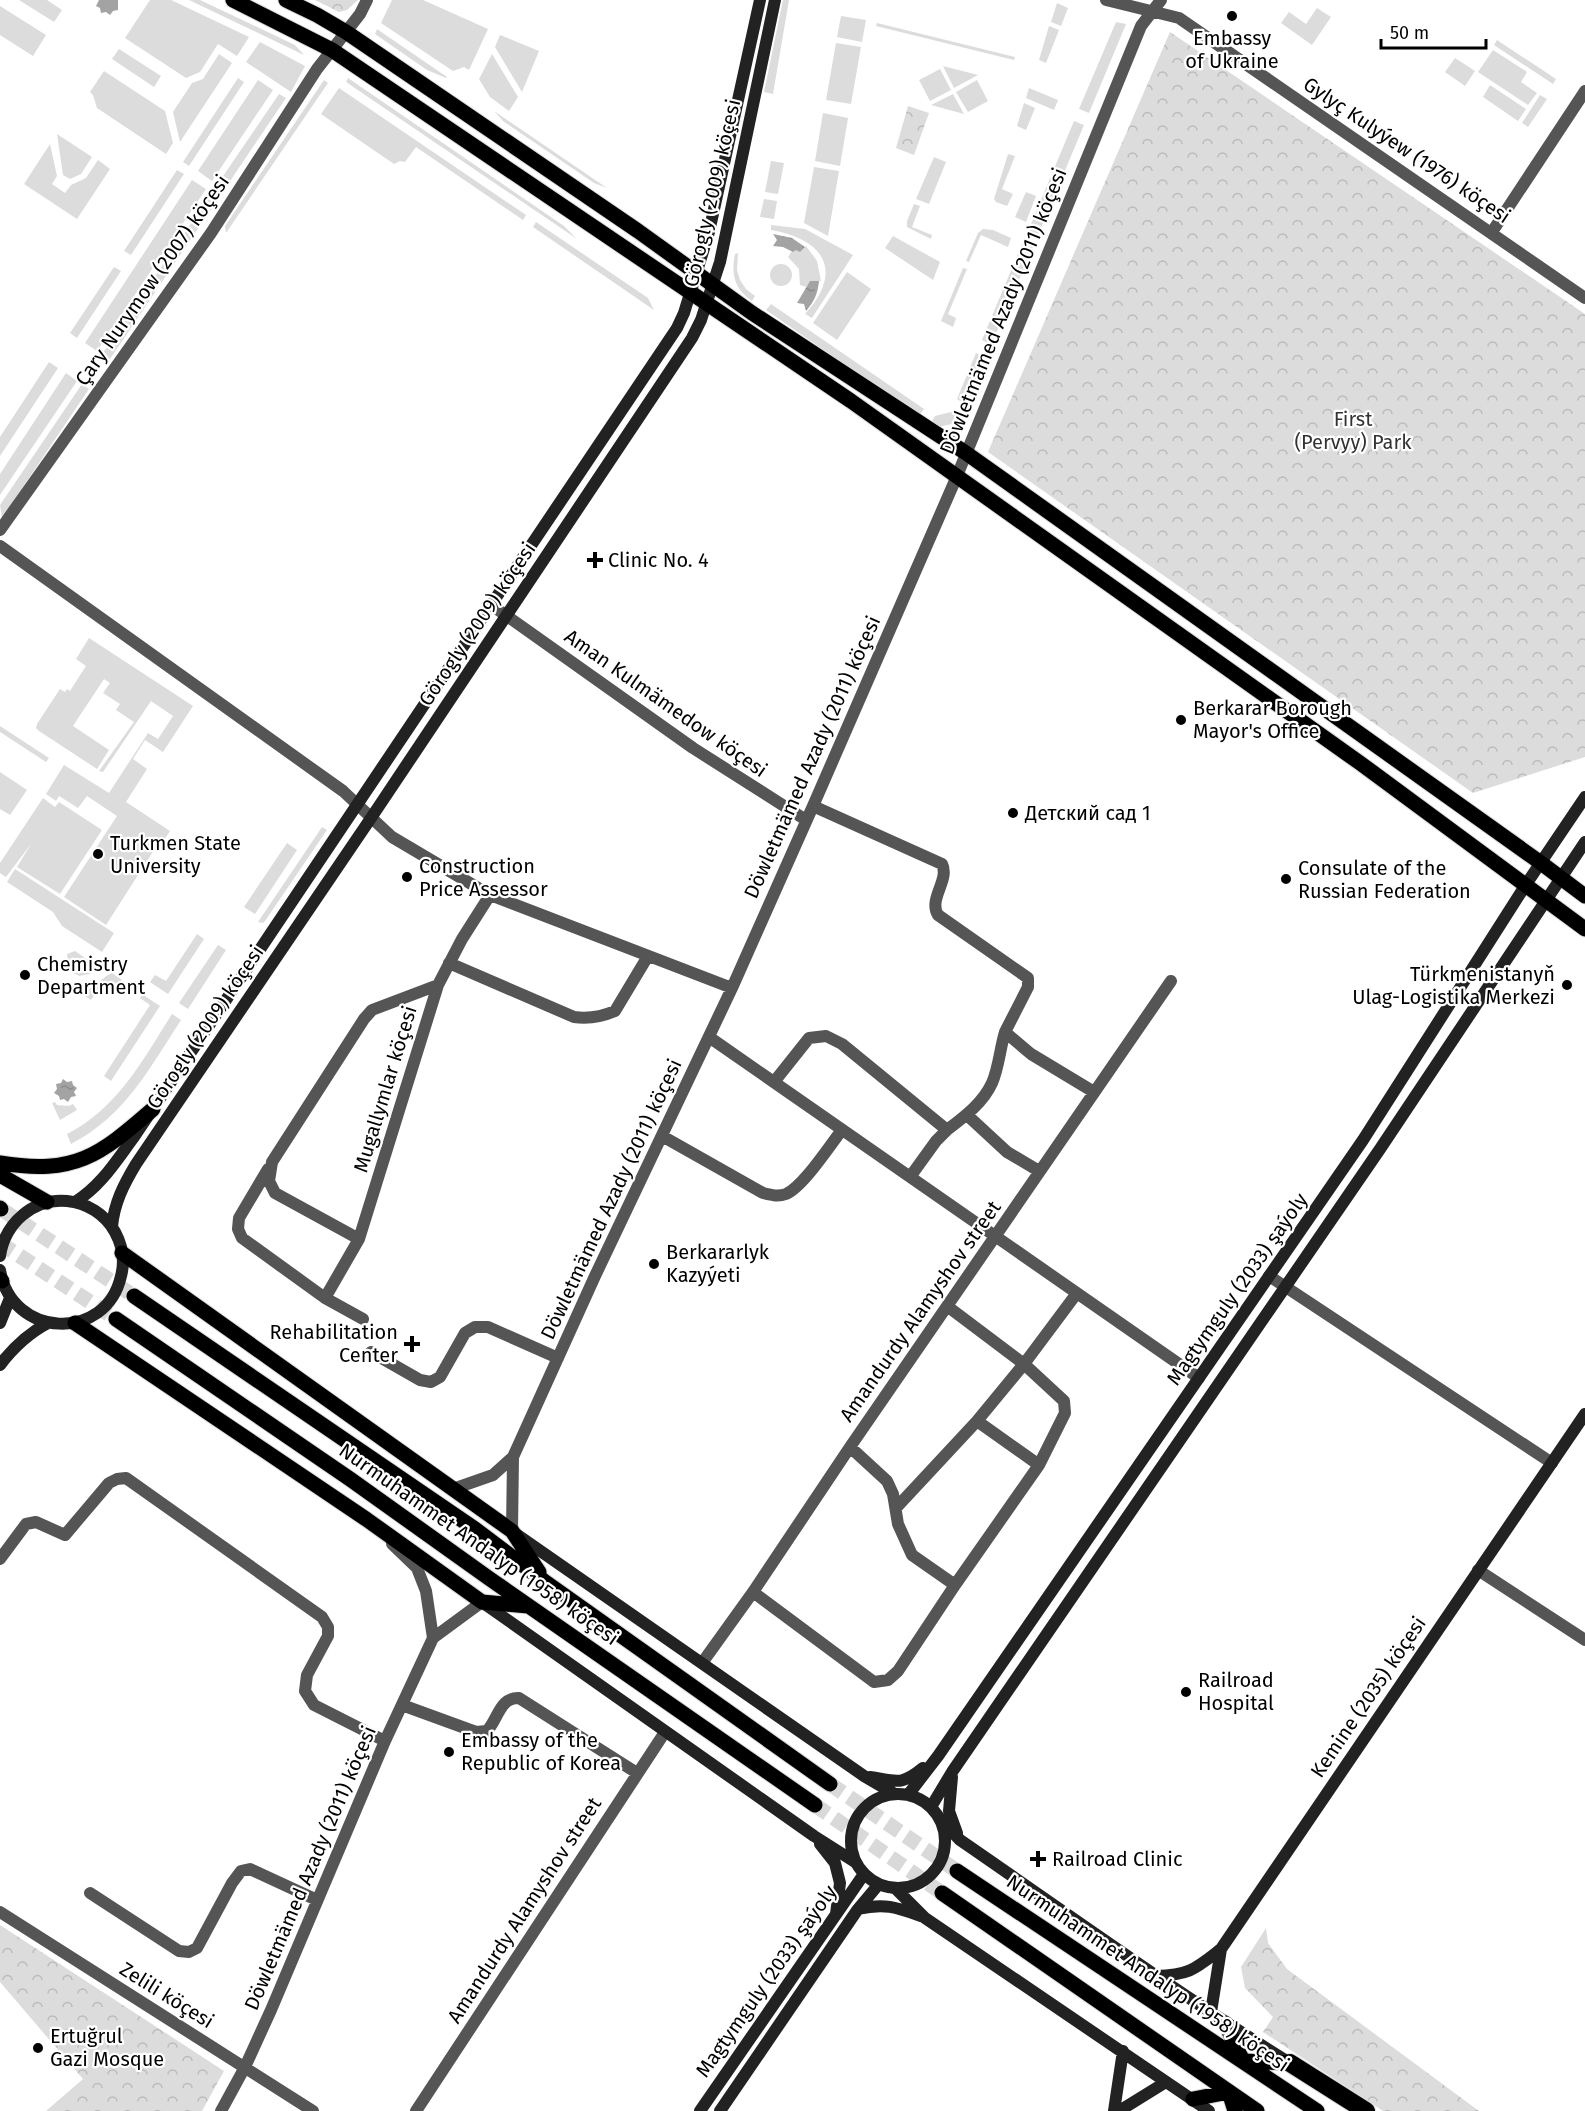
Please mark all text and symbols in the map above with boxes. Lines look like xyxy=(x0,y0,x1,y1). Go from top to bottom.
marker: Embassy of Ukraine xyxy=(1225,9,1239,23)
scale bar xyxy=(1381,12,1486,50)
text: 50 m xyxy=(1390,22,1429,44)
place label: Embassy of Ukraine xyxy=(1185,26,1279,73)
street label: Gylyç Kulyýew (1976) köçesi xyxy=(1298,72,1515,229)
street label: Görogly (2009) köçesi xyxy=(679,97,746,289)
street label: Döwletmämed Azady (2011) köçesi xyxy=(934,164,1072,458)
street label: Çary Nurymow (2007) köçesi xyxy=(70,170,235,391)
park label: First (Pervyy) Park xyxy=(1295,407,1412,454)
street label: Görogly (2009) köçesi xyxy=(413,538,541,711)
place label: Clinic No. 4 xyxy=(608,548,709,572)
marker: Clinic No. 4 xyxy=(586,551,604,569)
street label: Döwletmämed Azady (2011) köçesi xyxy=(739,612,886,902)
street label: Aman Kulmämedow köçesi xyxy=(560,624,772,783)
place label: Berkarar Borough Mayor's Office xyxy=(1193,696,1352,743)
marker: Berkarar Borough Mayor's Office xyxy=(1174,713,1188,727)
place label: Детский сад 1 xyxy=(1024,801,1151,825)
marker: Детский сад 1 xyxy=(1006,806,1020,820)
place label: Turkmen State University xyxy=(110,831,241,878)
marker: Turkmen State University xyxy=(91,847,105,861)
place label: Construction Price Assessor xyxy=(419,854,548,901)
place label: Consulate of the Russian Federation xyxy=(1298,856,1471,903)
marker: Construction Price Assessor xyxy=(400,870,414,884)
marker: Consulate of the Russian Federation xyxy=(1279,872,1293,886)
street label: Görogly (2009) köçesi xyxy=(141,941,269,1114)
place label: Chemistry Department xyxy=(37,952,146,999)
place label: Türkmenistanyň Ulag-Logistika Merkezi xyxy=(1352,962,1555,1009)
marker: Chemistry Department xyxy=(18,968,32,982)
marker: Türkmenistanyň Ulag-Logistika Merkezi xyxy=(1560,978,1574,992)
street label: Mugallymlar köçesi xyxy=(348,1003,423,1175)
street label: Döwletmämed Azady (2011) köçesi xyxy=(535,1055,688,1343)
street label: Magtymguly (2033) şaýoly xyxy=(1161,1188,1313,1390)
street label: Amandurdy Alamyshov street xyxy=(834,1195,1006,1426)
place label: Berkararlyk Kazyýeti xyxy=(666,1240,770,1287)
marker: Berkararlyk Kazyýeti xyxy=(647,1257,661,1271)
place label: Rehabilitation Center xyxy=(269,1320,398,1367)
marker: Rehabilitation Center xyxy=(403,1335,421,1353)
street label: Nurmuhammet Andalyp (1958) köçesi xyxy=(334,1438,623,1651)
street label: Kemine (2035) köçesi xyxy=(1305,1612,1432,1783)
place label: Railroad Hospital xyxy=(1198,1668,1274,1715)
marker: Railroad Hospital xyxy=(1179,1685,1193,1699)
street label: Döwletmämed Azady (2011) köçesi xyxy=(239,1722,382,2014)
place label: Embassy of the Republic of Korea xyxy=(461,1728,621,1775)
marker: Embassy of the Republic of Korea xyxy=(442,1745,456,1759)
street label: Amandurdy Alamyshov street xyxy=(442,1792,606,2027)
place label: Railroad Clinic xyxy=(1052,1847,1182,1871)
marker: Railroad Clinic xyxy=(1029,1850,1047,1868)
street label: Nurmuhammet Andalyp (1958) köçesi xyxy=(1002,1869,1294,2078)
street label: Magtymguly (2033) şaýoly xyxy=(690,1880,842,2082)
street label: Zelili köçesi xyxy=(115,1957,218,2034)
place label: Ertuğrul Gazi Mosque xyxy=(50,2024,164,2071)
marker: Ertuğrul Gazi Mosque xyxy=(31,2041,45,2055)

